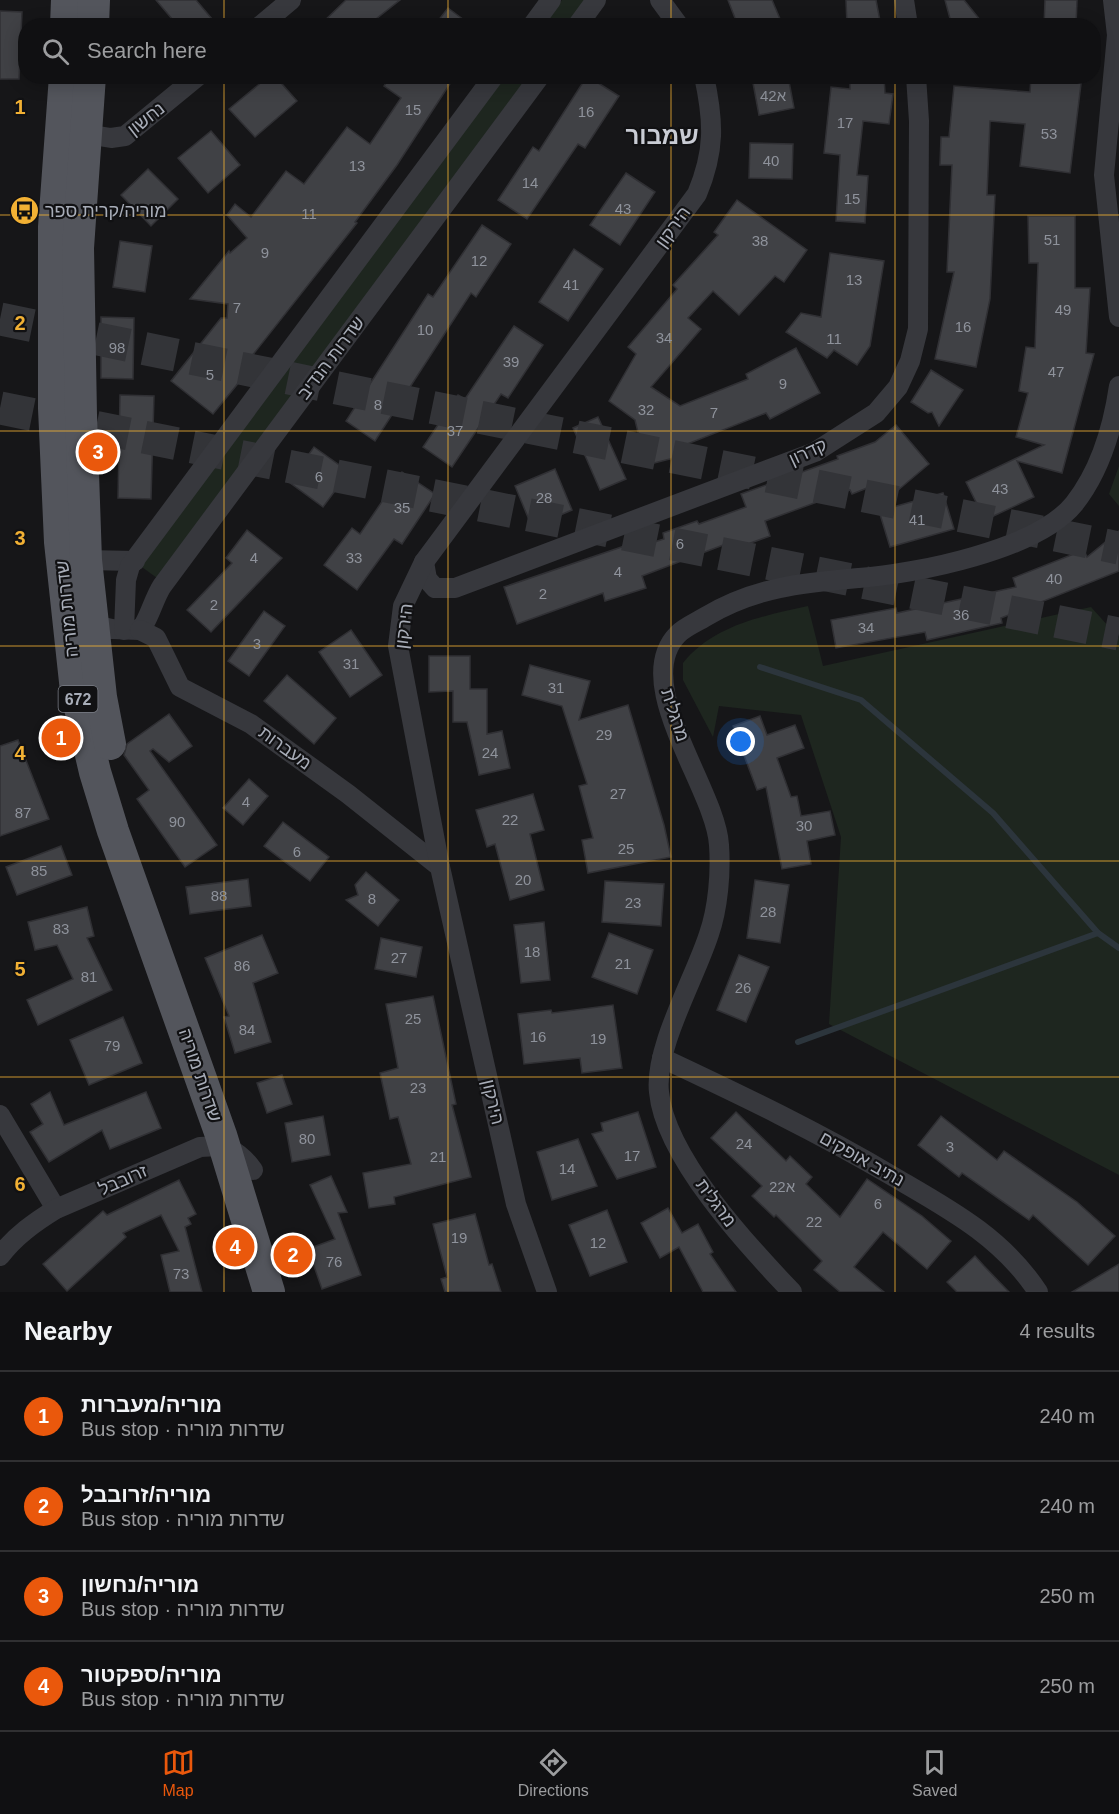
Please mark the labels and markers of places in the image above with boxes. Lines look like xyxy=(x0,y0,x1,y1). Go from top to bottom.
bus stop icon: מוריה/קרית ספר xyxy=(8,195,40,227)
place label: מוריה/קרית ספר xyxy=(45,201,167,221)
pin: 3 xyxy=(78,430,118,474)
pin: 1 xyxy=(42,716,80,760)
pin: 4 xyxy=(216,1224,254,1270)
pin: 2 xyxy=(274,1232,312,1278)

